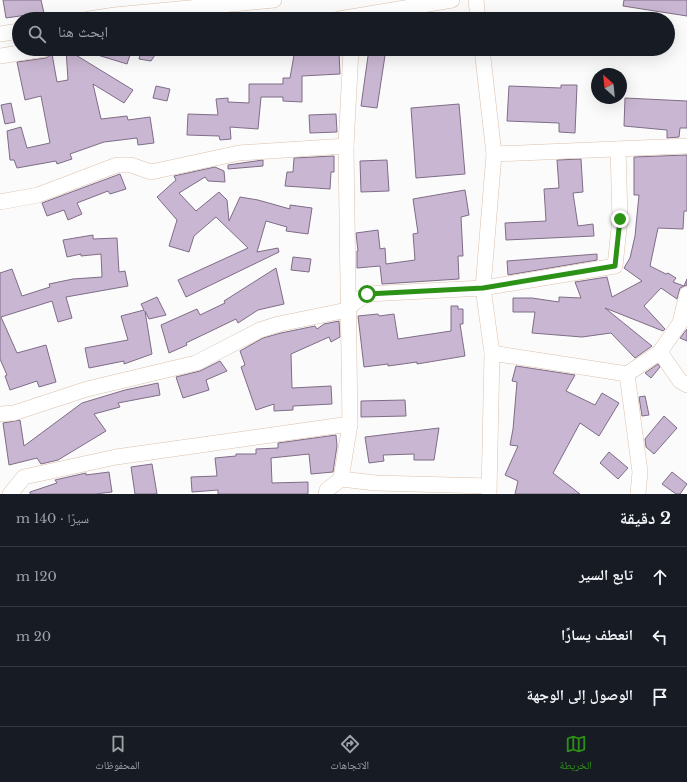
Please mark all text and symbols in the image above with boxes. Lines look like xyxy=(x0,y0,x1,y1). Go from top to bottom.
search box xyxy=(12,12,675,56)
text: ابحث هنا xyxy=(58,22,108,41)
icon: search xyxy=(26,23,48,45)
north arrow xyxy=(591,68,627,104)
route end xyxy=(611,210,629,228)
route start xyxy=(358,285,376,303)
text: 2 دقيقة xyxy=(620,508,671,529)
text: سيرًا · 140 m xyxy=(16,510,89,527)
text: تابع السير xyxy=(579,565,633,584)
icon: ahead xyxy=(649,566,671,588)
text: 120 m xyxy=(16,568,57,585)
text: انعطف يسارًا xyxy=(561,625,633,644)
icon: left xyxy=(649,626,671,648)
text: 20 m xyxy=(16,628,51,645)
text: الوصول إلى الوجهة xyxy=(526,685,633,704)
icon: arrive xyxy=(649,686,671,708)
tab: المحفوظات xyxy=(95,733,140,776)
tab: الاتجاهات xyxy=(330,733,369,776)
tab: الخريطة xyxy=(559,733,592,776)

